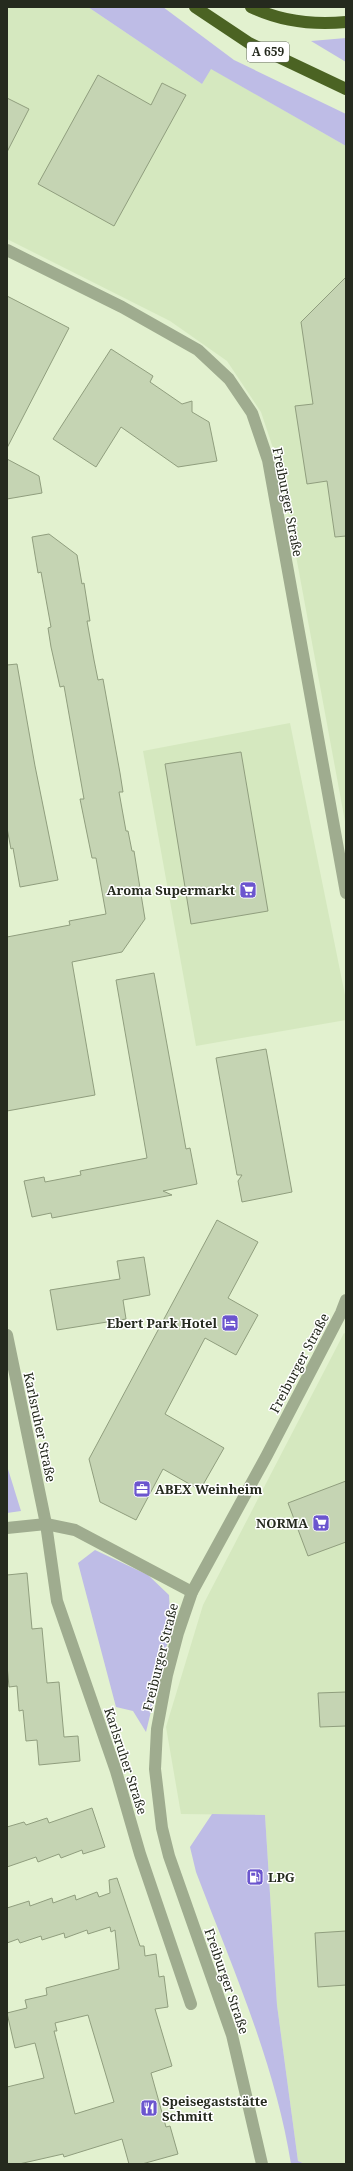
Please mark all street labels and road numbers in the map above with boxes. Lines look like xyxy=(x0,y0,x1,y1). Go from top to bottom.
road number: A 659 xyxy=(247,42,289,62)
street label: Freiburger Straße xyxy=(269,446,307,558)
street label: Freiburger Straße xyxy=(265,1310,333,1416)
street label: Karlsruher Straße xyxy=(20,1370,60,1484)
street label: Freiburger Straße xyxy=(138,1601,182,1713)
street label: Karlsruher Straße xyxy=(100,1705,152,1817)
street label: Freiburger Straße xyxy=(200,1926,254,2036)

